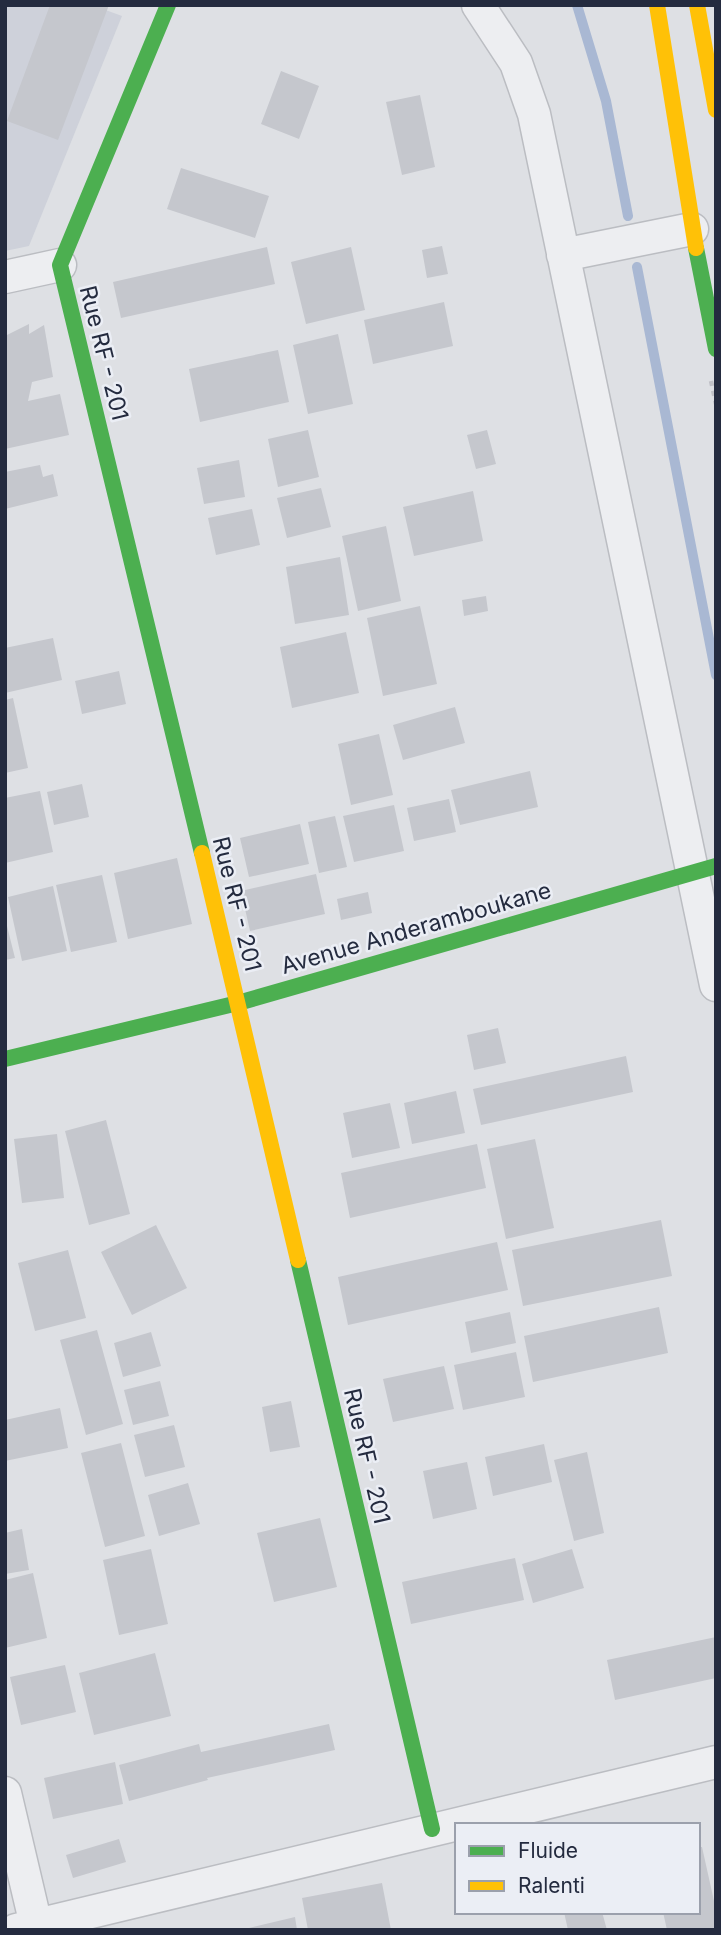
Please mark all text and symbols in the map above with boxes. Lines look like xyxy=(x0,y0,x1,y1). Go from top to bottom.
street label: Rue RF - 201 xyxy=(74,283,134,423)
street label: Rue RF - 201 xyxy=(207,834,267,974)
street label: Avenue Anderamboukane xyxy=(278,876,554,980)
street label: Rue RF - 201 xyxy=(338,1386,396,1526)
legend xyxy=(455,1823,700,1914)
text: Fluide xyxy=(518,1838,578,1863)
text: Ralenti xyxy=(518,1873,585,1898)

